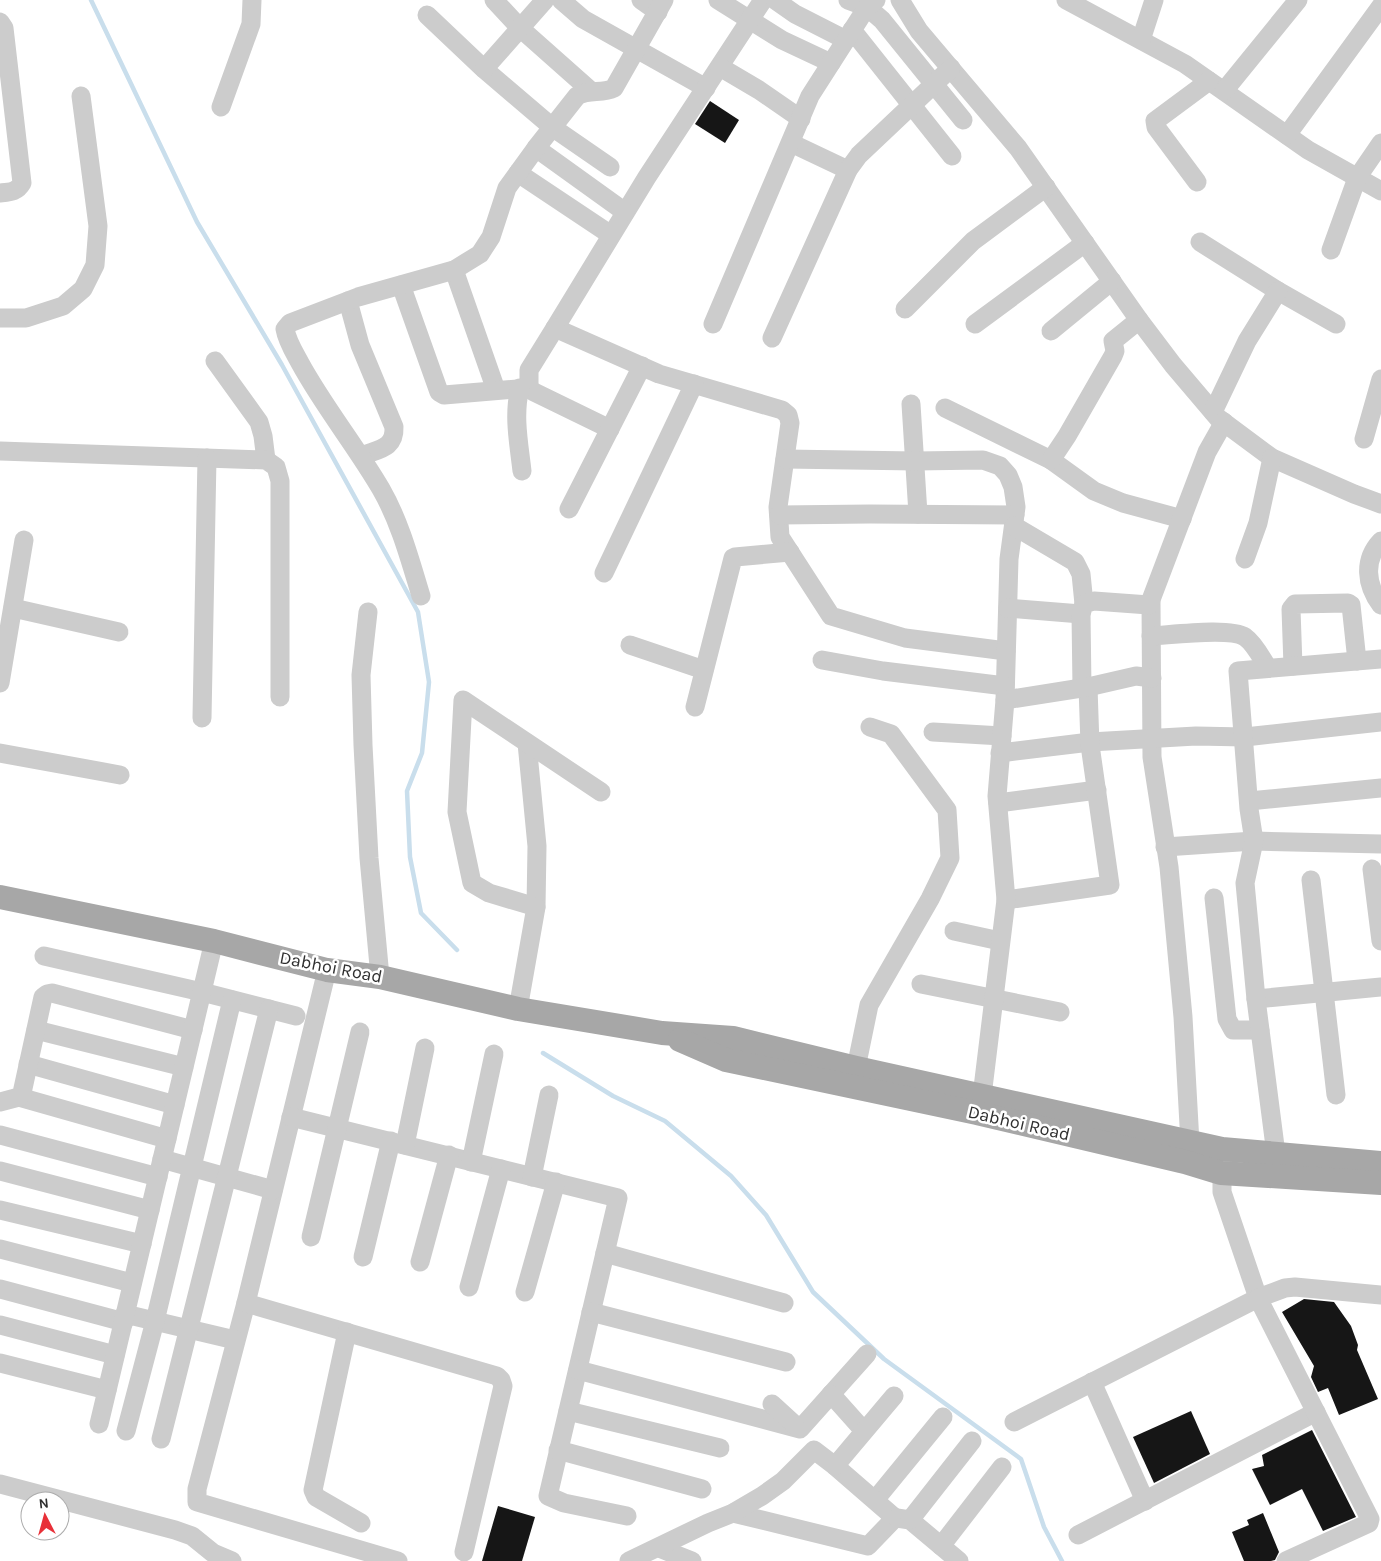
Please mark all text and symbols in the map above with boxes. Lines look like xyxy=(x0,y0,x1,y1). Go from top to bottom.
street label: Dabhoi Road xyxy=(278,946,384,988)
street label: Dabhoi Road xyxy=(966,1101,1072,1145)
north arrow xyxy=(20,1491,70,1541)
text: N xyxy=(38,1495,50,1513)

